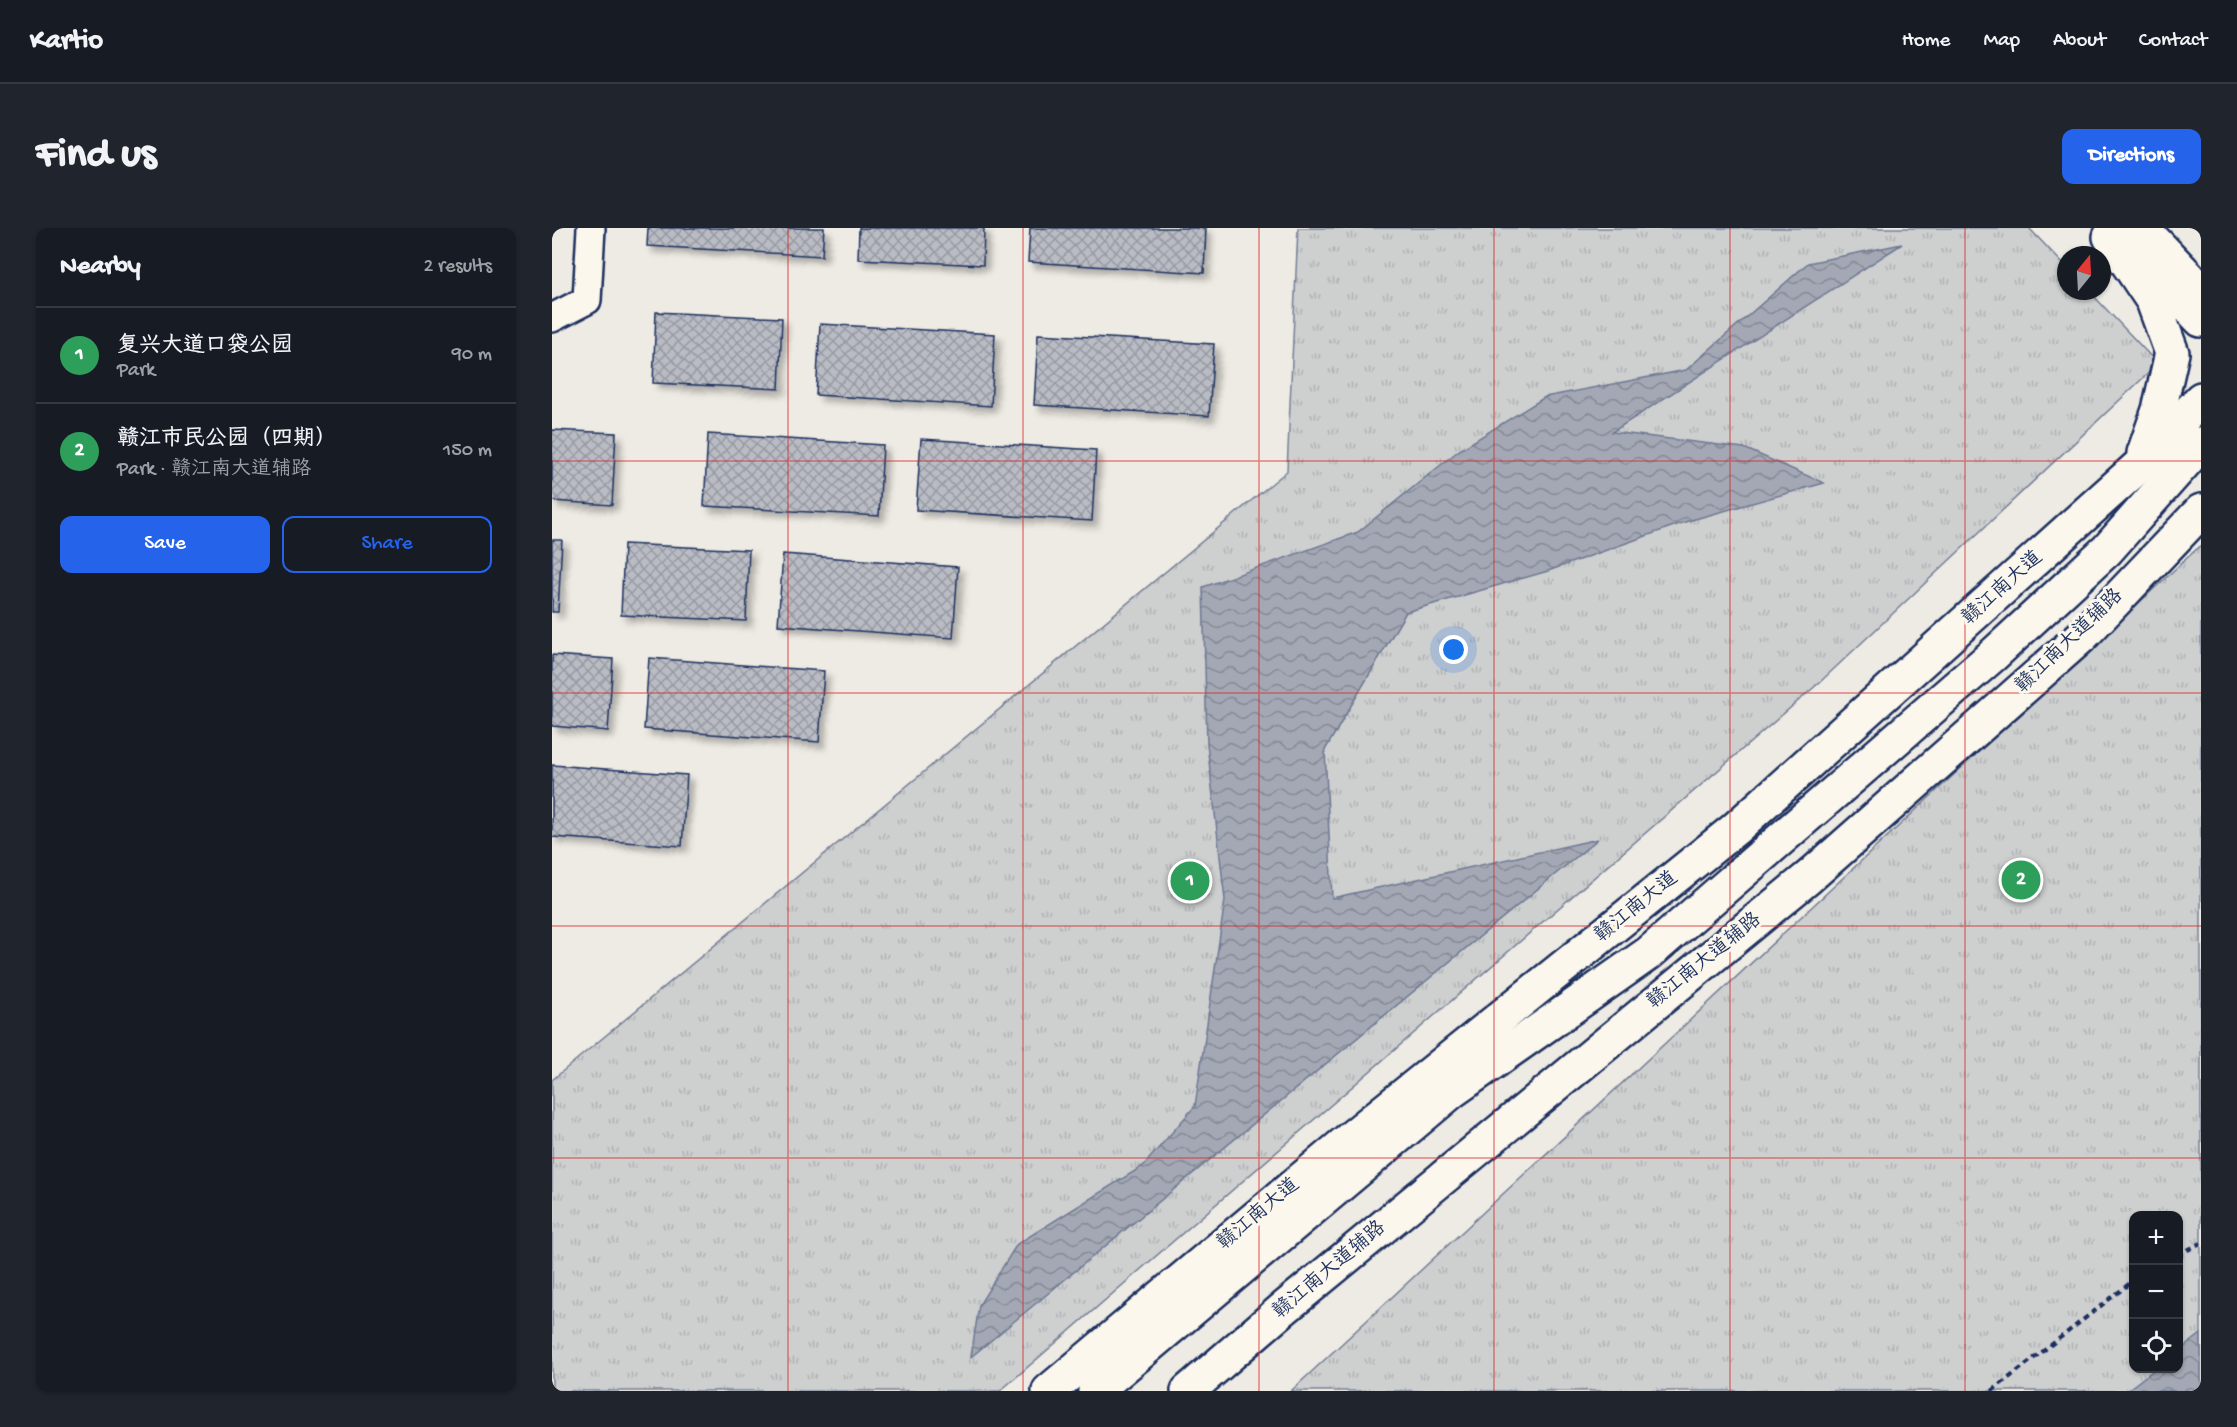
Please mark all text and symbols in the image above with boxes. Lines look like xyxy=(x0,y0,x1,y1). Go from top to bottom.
text: Kartio xyxy=(30,25,103,58)
text: Home xyxy=(1902,29,1950,54)
text: Map xyxy=(1983,29,2020,54)
text: About xyxy=(2053,29,2106,54)
text: Contact xyxy=(2139,29,2207,54)
button: Directions xyxy=(2062,129,2201,184)
text: Find us xyxy=(36,132,156,181)
north arrow xyxy=(2057,246,2111,300)
text: Nearby xyxy=(60,252,141,283)
text: 2 results xyxy=(423,256,492,279)
text: 复兴大道口袋公园 xyxy=(117,334,293,360)
text: 1 xyxy=(75,344,84,367)
text: 90 m xyxy=(452,344,492,367)
text: Park xyxy=(117,360,155,383)
text: 赣江市民公园（四期） xyxy=(117,427,337,453)
text: 2 xyxy=(75,440,84,463)
text: 150 m xyxy=(443,440,492,463)
text: Park · 赣江南大道辅路 xyxy=(117,459,311,482)
button: Save xyxy=(60,516,270,573)
button: Share xyxy=(282,516,492,573)
street label: 赣江南大道 xyxy=(1957,546,2048,631)
street label: 赣江南大道辅路 xyxy=(2010,583,2129,699)
your location xyxy=(1439,635,1468,664)
pin: 1 xyxy=(1170,858,1210,904)
pin: 2 xyxy=(2002,858,2040,902)
street label: 赣江南大道 xyxy=(1590,866,1683,948)
street label: 赣江南大道辅路 xyxy=(1642,907,1767,1015)
street label: 赣江南大道 xyxy=(1212,1173,1305,1256)
map controls xyxy=(2129,1211,2183,1373)
button: + xyxy=(2129,1211,2183,1265)
street label: 赣江南大道辅路 xyxy=(1268,1215,1392,1325)
button: − xyxy=(2129,1265,2183,1319)
button: locate xyxy=(2129,1319,2183,1373)

